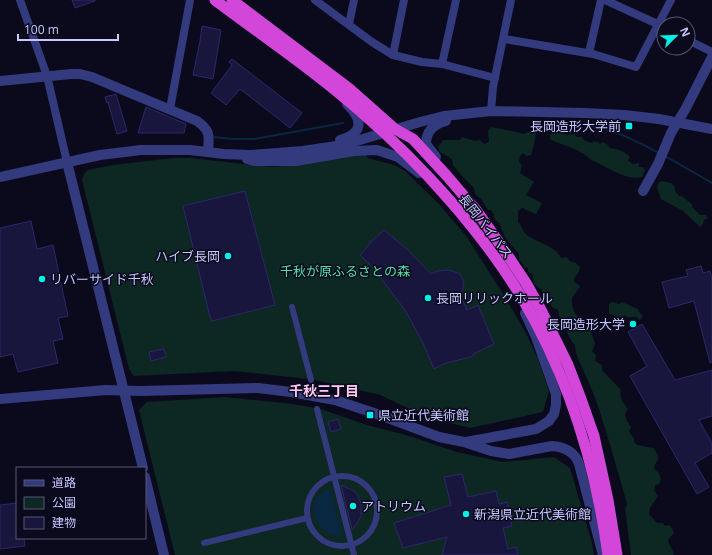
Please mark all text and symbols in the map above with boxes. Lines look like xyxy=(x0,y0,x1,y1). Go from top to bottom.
scale bar xyxy=(18,16,118,42)
north arrow xyxy=(656,16,696,56)
text: 100 m xyxy=(24,21,59,38)
text: N xyxy=(677,25,694,39)
place label: 長岡造形大学前 xyxy=(530,117,621,135)
marker: 長岡造形大学前 xyxy=(624,121,634,131)
street label: 長岡バイパス xyxy=(455,190,517,262)
place label: ハイブ長岡 xyxy=(155,247,220,265)
marker: ハイブ長岡 xyxy=(223,251,233,261)
park label: 千秋が原ふるさとの森 xyxy=(280,262,410,280)
place label: リバーサイド千秋 xyxy=(50,270,154,288)
marker: リバーサイド千秋 xyxy=(37,274,47,284)
place label: 長岡リリックホール xyxy=(436,289,553,307)
marker: 長岡リリックホール xyxy=(423,293,433,303)
place label: 長岡造形大学 xyxy=(547,315,625,333)
marker: 長岡造形大学 xyxy=(628,319,638,329)
district label: 千秋三丁目 xyxy=(289,381,359,400)
place label: 県立近代美術館 xyxy=(378,406,469,424)
marker: 県立近代美術館 xyxy=(365,410,375,420)
legend xyxy=(16,467,146,539)
text: 道路 xyxy=(52,474,76,491)
text: 公園 xyxy=(52,494,76,511)
place label: アトリウム xyxy=(361,497,426,515)
marker: アトリウム xyxy=(348,501,358,511)
place label: 新潟県立近代美術館 xyxy=(474,505,591,523)
marker: 新潟県立近代美術館 xyxy=(461,509,471,519)
text: 建物 xyxy=(52,514,76,531)

